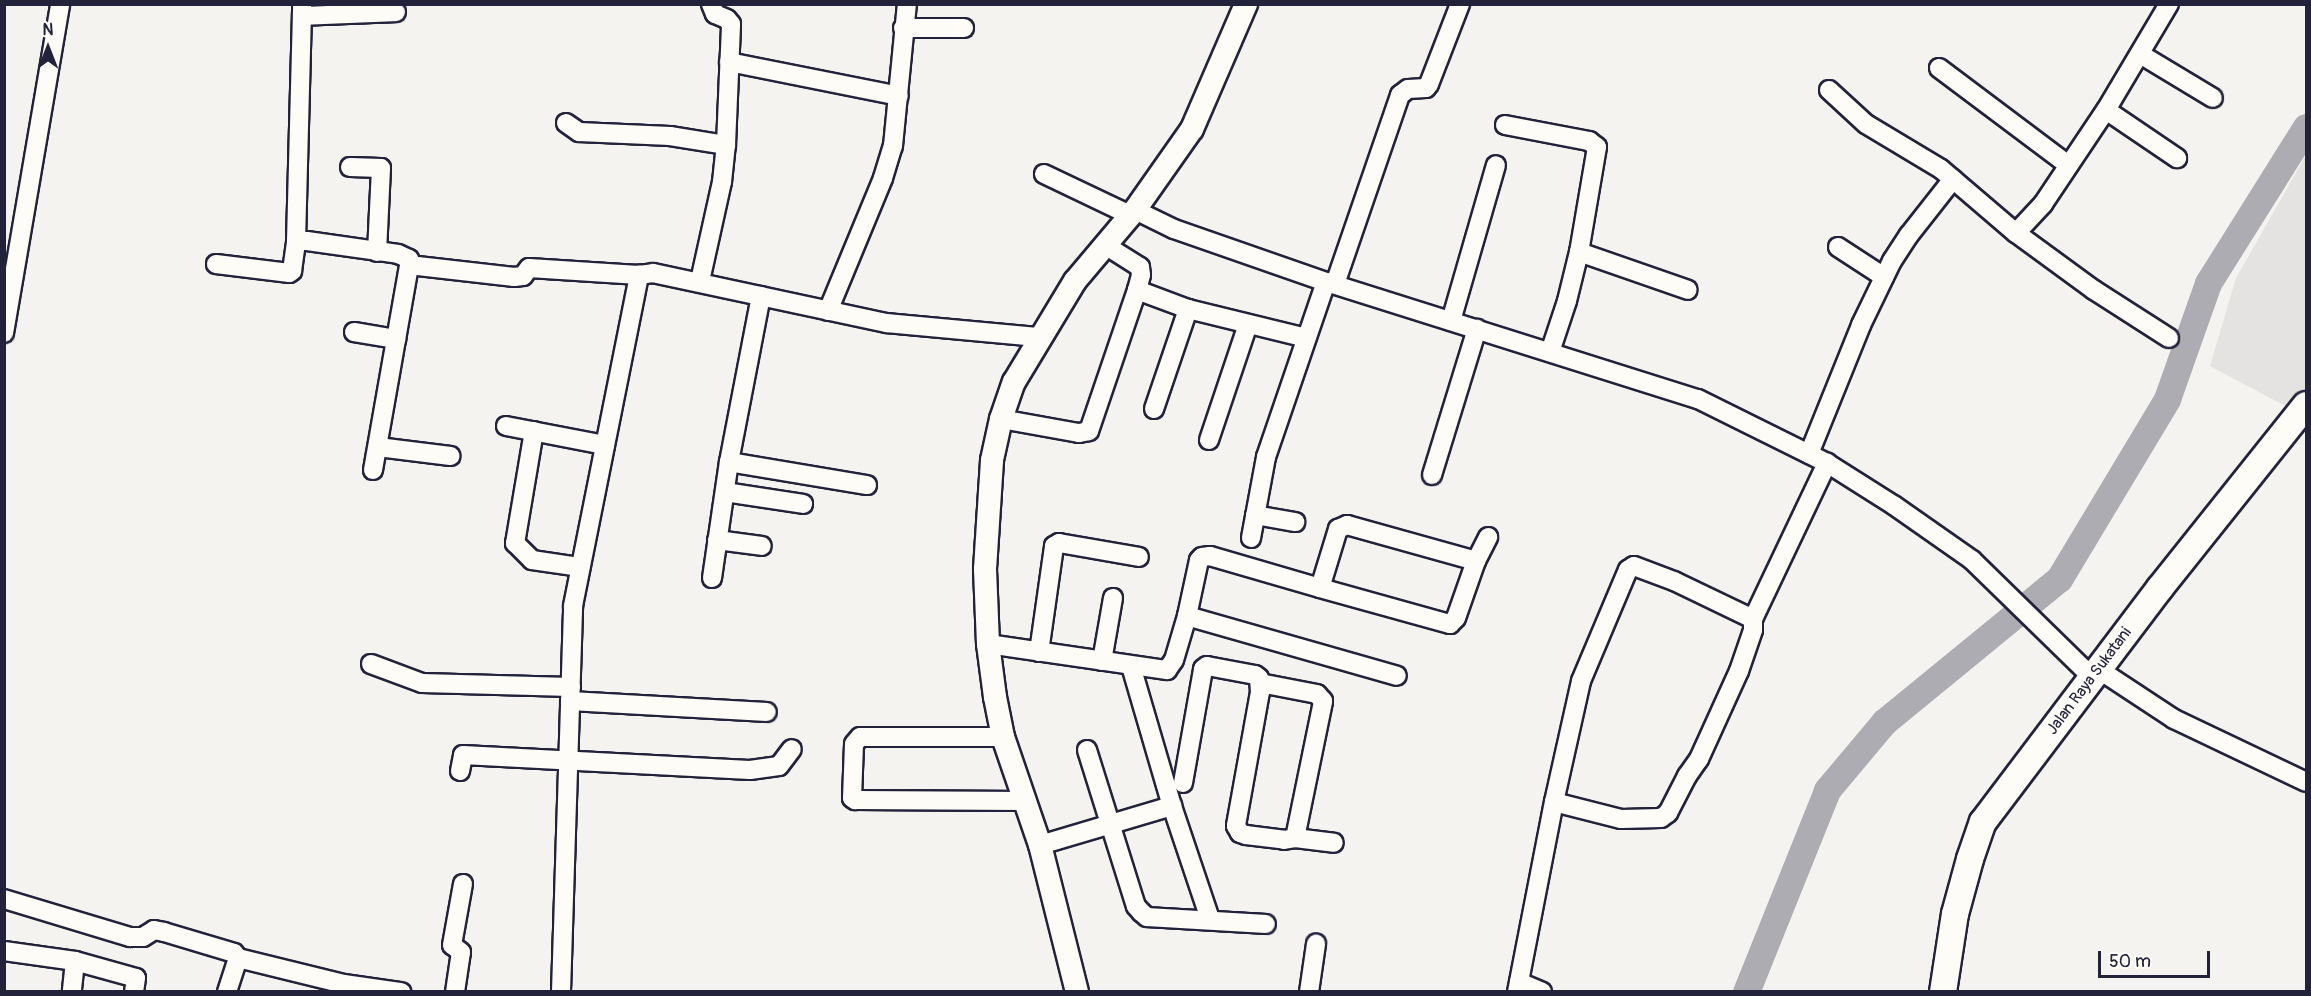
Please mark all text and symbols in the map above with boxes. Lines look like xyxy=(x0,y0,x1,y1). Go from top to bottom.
north arrow xyxy=(18,18,78,78)
text: N xyxy=(43,20,53,40)
street label: Jalan Raya Sukatani xyxy=(2042,624,2136,738)
scale bar xyxy=(2101,939,2214,977)
text: 50 m xyxy=(2109,950,2151,973)

